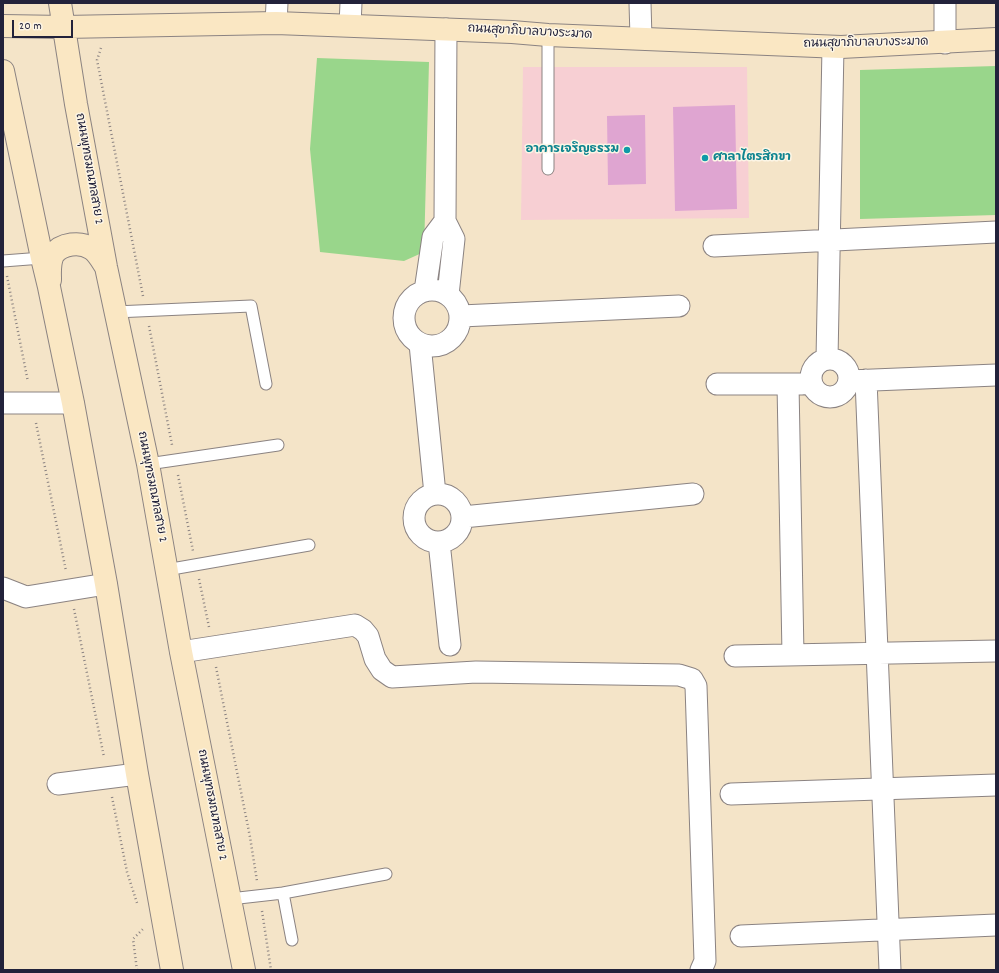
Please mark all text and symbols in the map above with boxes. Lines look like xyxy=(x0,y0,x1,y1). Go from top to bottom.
scale bar xyxy=(14,12,75,38)
text: 20 m xyxy=(19,18,42,35)
street label: ถนนสุขาภิบาลบางระมาด xyxy=(467,23,593,43)
street label: ถนนสุขาภิบาลบางระมาด xyxy=(803,36,929,52)
street label: ถนนพุทธมณฑลสาย 2 xyxy=(71,112,105,226)
place label: อาคารเจริญธรรม xyxy=(525,143,619,157)
marker: อาคารเจริญธรรม xyxy=(622,145,632,155)
place label: ศาลาไตรสิกขา xyxy=(713,151,791,165)
marker: ศาลาไตรสิกขา xyxy=(700,153,710,163)
street label: ถนนพุทธมณฑลสาย 2 xyxy=(133,430,169,544)
street label: ถนนพุทธมณฑลสาย 2 xyxy=(193,748,229,862)

